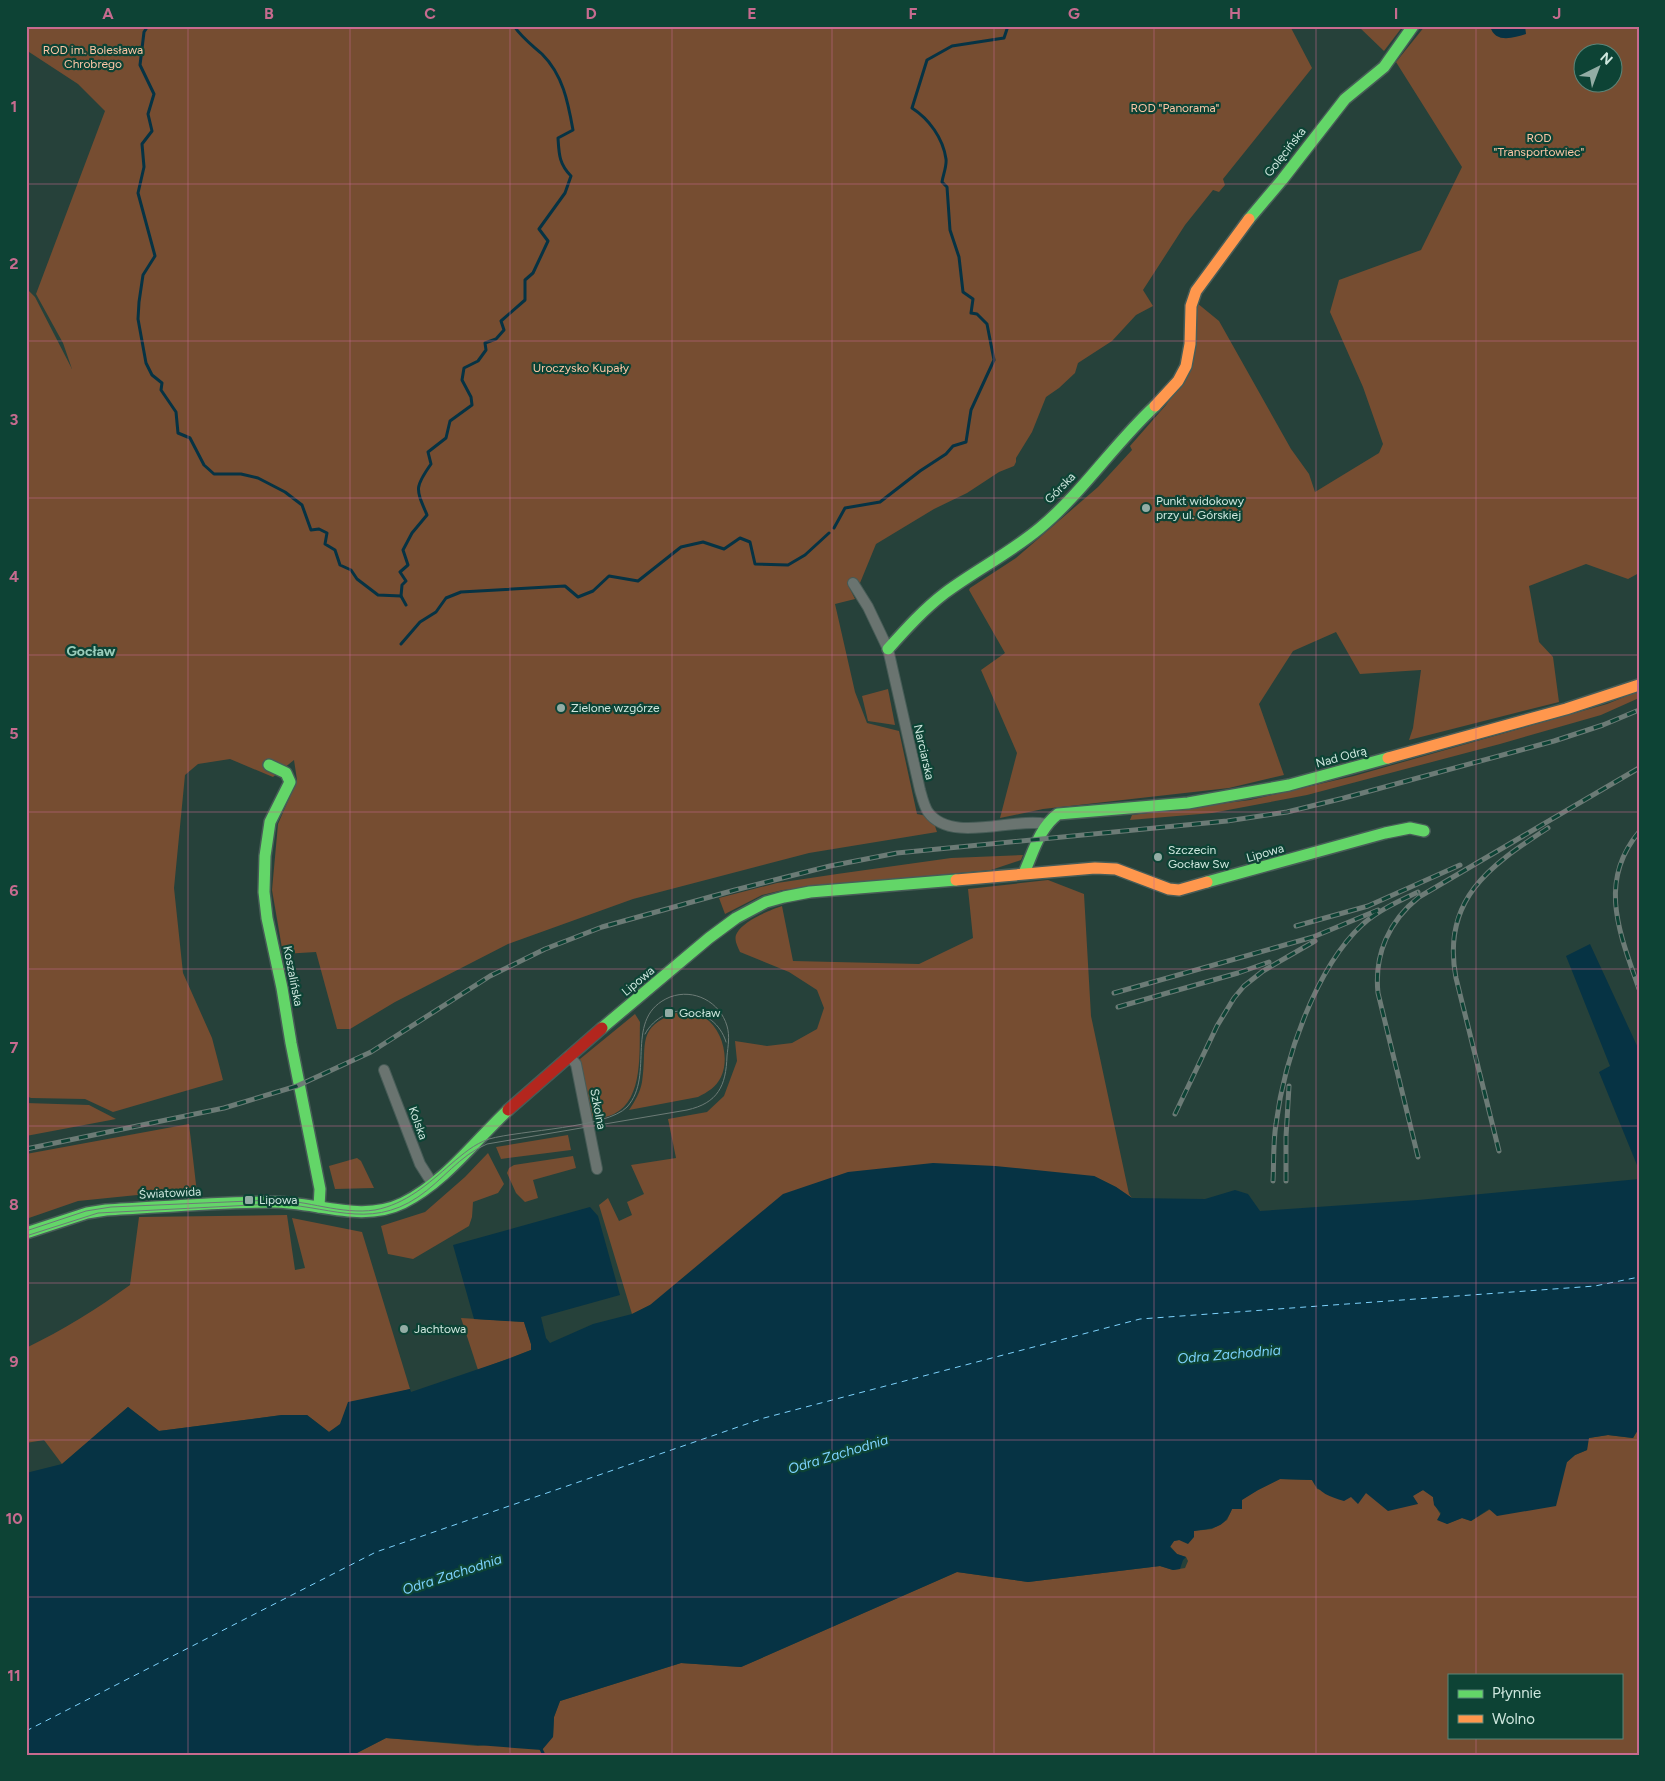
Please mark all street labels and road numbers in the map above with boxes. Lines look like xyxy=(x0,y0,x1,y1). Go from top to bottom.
street label: Golęcińska xyxy=(1261,125,1309,179)
street label: Górska xyxy=(1042,470,1078,506)
street label: Narciarska xyxy=(911,723,937,781)
street label: Nad Odrą xyxy=(1314,744,1368,770)
street label: Lipowa xyxy=(1245,841,1285,865)
street label: Koszalińska xyxy=(280,945,306,1007)
street label: Lipowa xyxy=(619,963,657,999)
street label: Szkolna xyxy=(587,1087,609,1131)
street label: Kolska xyxy=(406,1105,430,1141)
street label: Światowida xyxy=(139,1184,201,1202)

